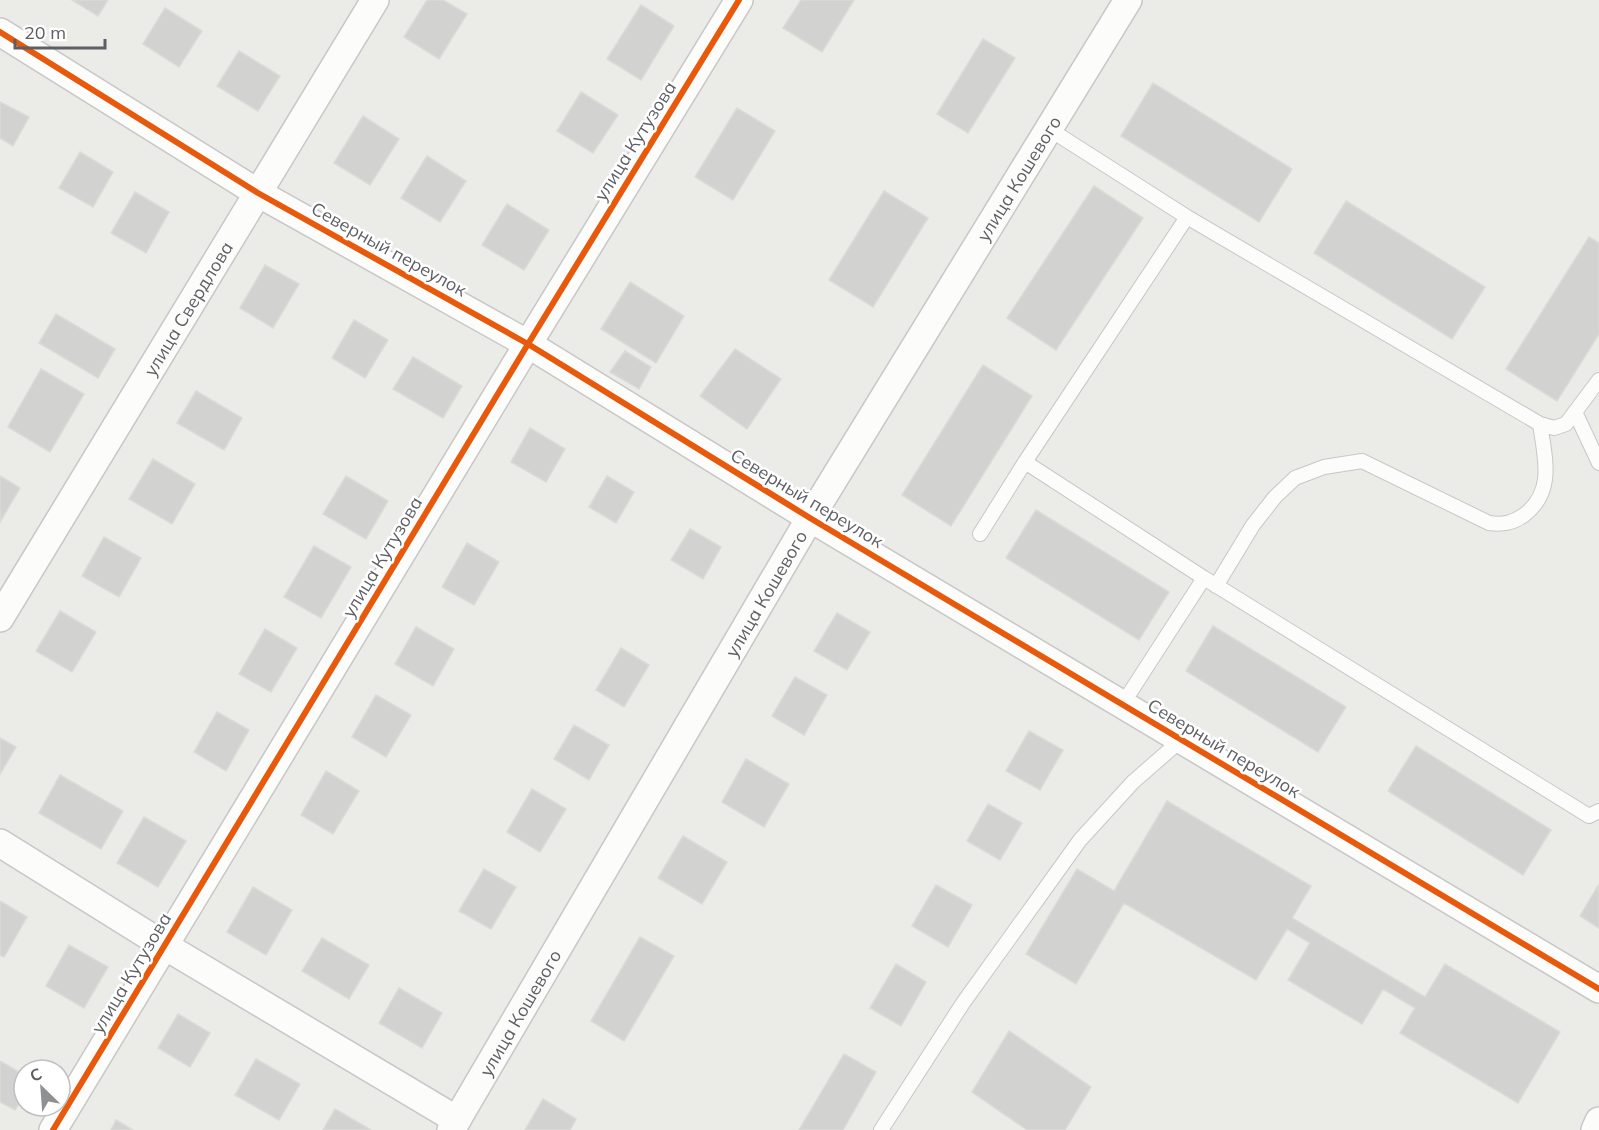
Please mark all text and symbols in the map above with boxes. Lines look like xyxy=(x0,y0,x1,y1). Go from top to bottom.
scale bar xyxy=(15,12,105,50)
text: 20 m xyxy=(24,21,66,44)
street label: улица Кутузова xyxy=(589,77,681,205)
street label: улица Кошевого xyxy=(971,111,1066,245)
street label: Северный переулок xyxy=(307,197,471,301)
street label: улица Свердлова xyxy=(138,237,237,380)
street label: Северный переулок xyxy=(726,443,888,553)
street label: улица Кутузова xyxy=(337,492,427,622)
street label: улица Кошевого xyxy=(720,526,812,661)
street label: Северный переулок xyxy=(1143,693,1305,803)
street label: улица Кутузова xyxy=(86,908,176,1038)
street label: улица Кошевого xyxy=(474,945,566,1080)
north arrow xyxy=(12,1058,72,1118)
text: С xyxy=(26,1063,45,1086)

